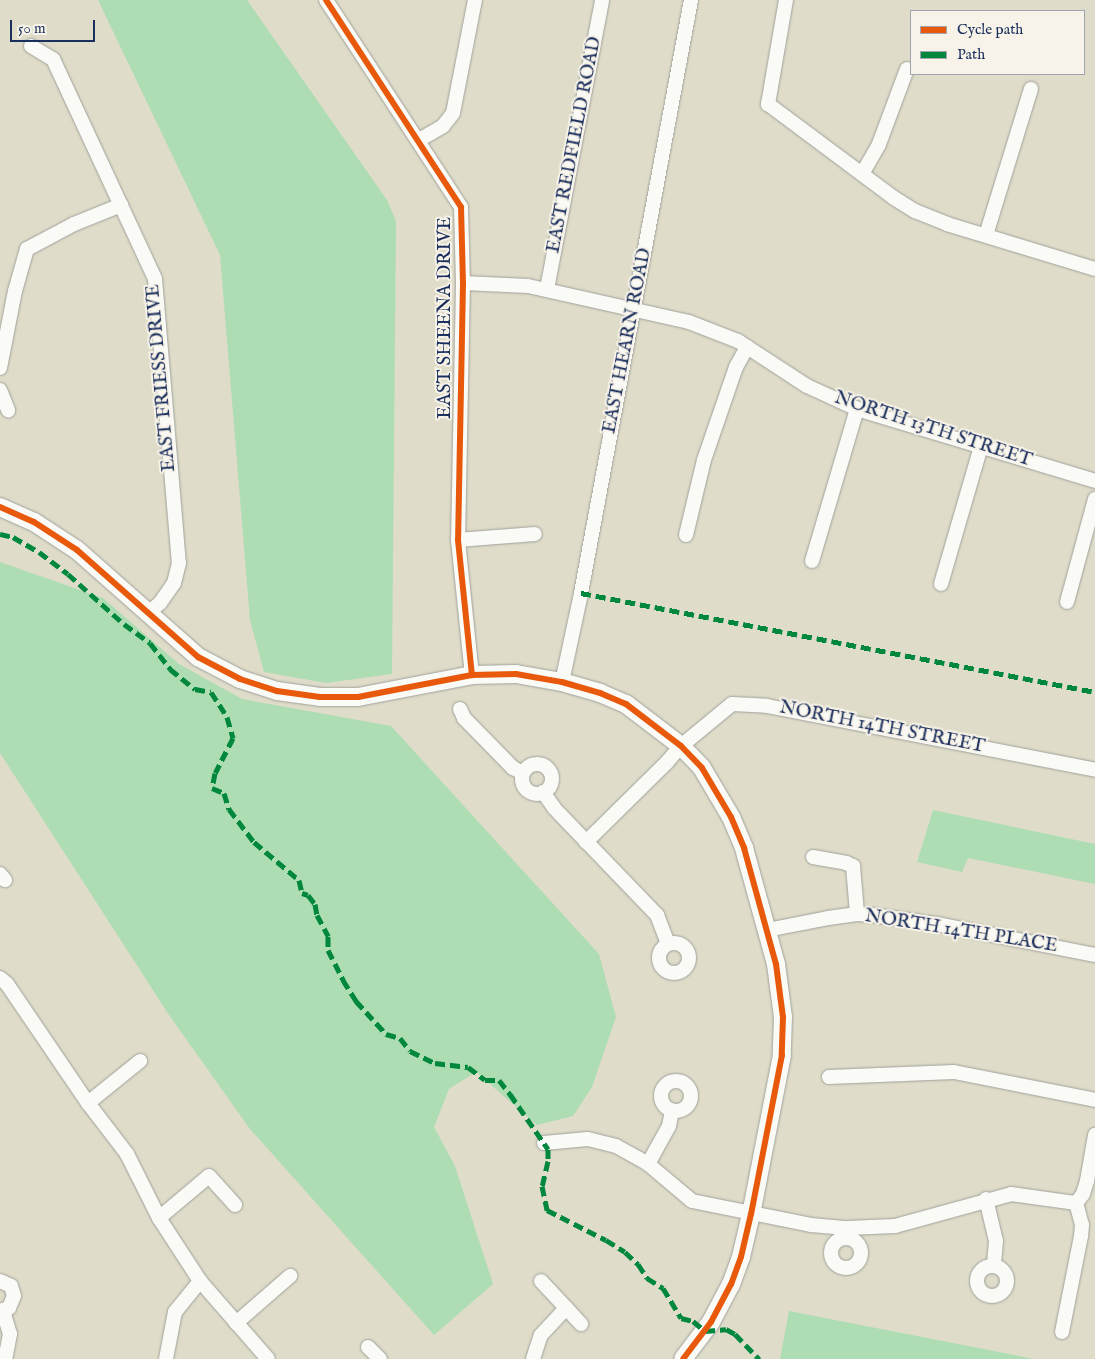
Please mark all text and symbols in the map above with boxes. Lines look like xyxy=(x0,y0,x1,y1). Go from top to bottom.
scale bar xyxy=(12,10,98,42)
legend xyxy=(910,10,1085,75)
text: 50 m xyxy=(18,19,46,38)
text: Cycle path xyxy=(957,20,1023,39)
street label: EAST REDFIELD ROAD xyxy=(543,35,607,255)
text: Path xyxy=(957,45,985,64)
street label: EAST SHEENA DRIVE xyxy=(435,217,457,419)
street label: EAST HEARN ROAD xyxy=(599,246,657,436)
street label: EAST FRIESS DRIVE xyxy=(142,283,182,473)
street label: NORTH 13TH STREET xyxy=(831,387,1035,473)
street label: NORTH 14TH STREET xyxy=(777,697,987,759)
street label: NORTH 14TH PLACE xyxy=(863,906,1059,958)

